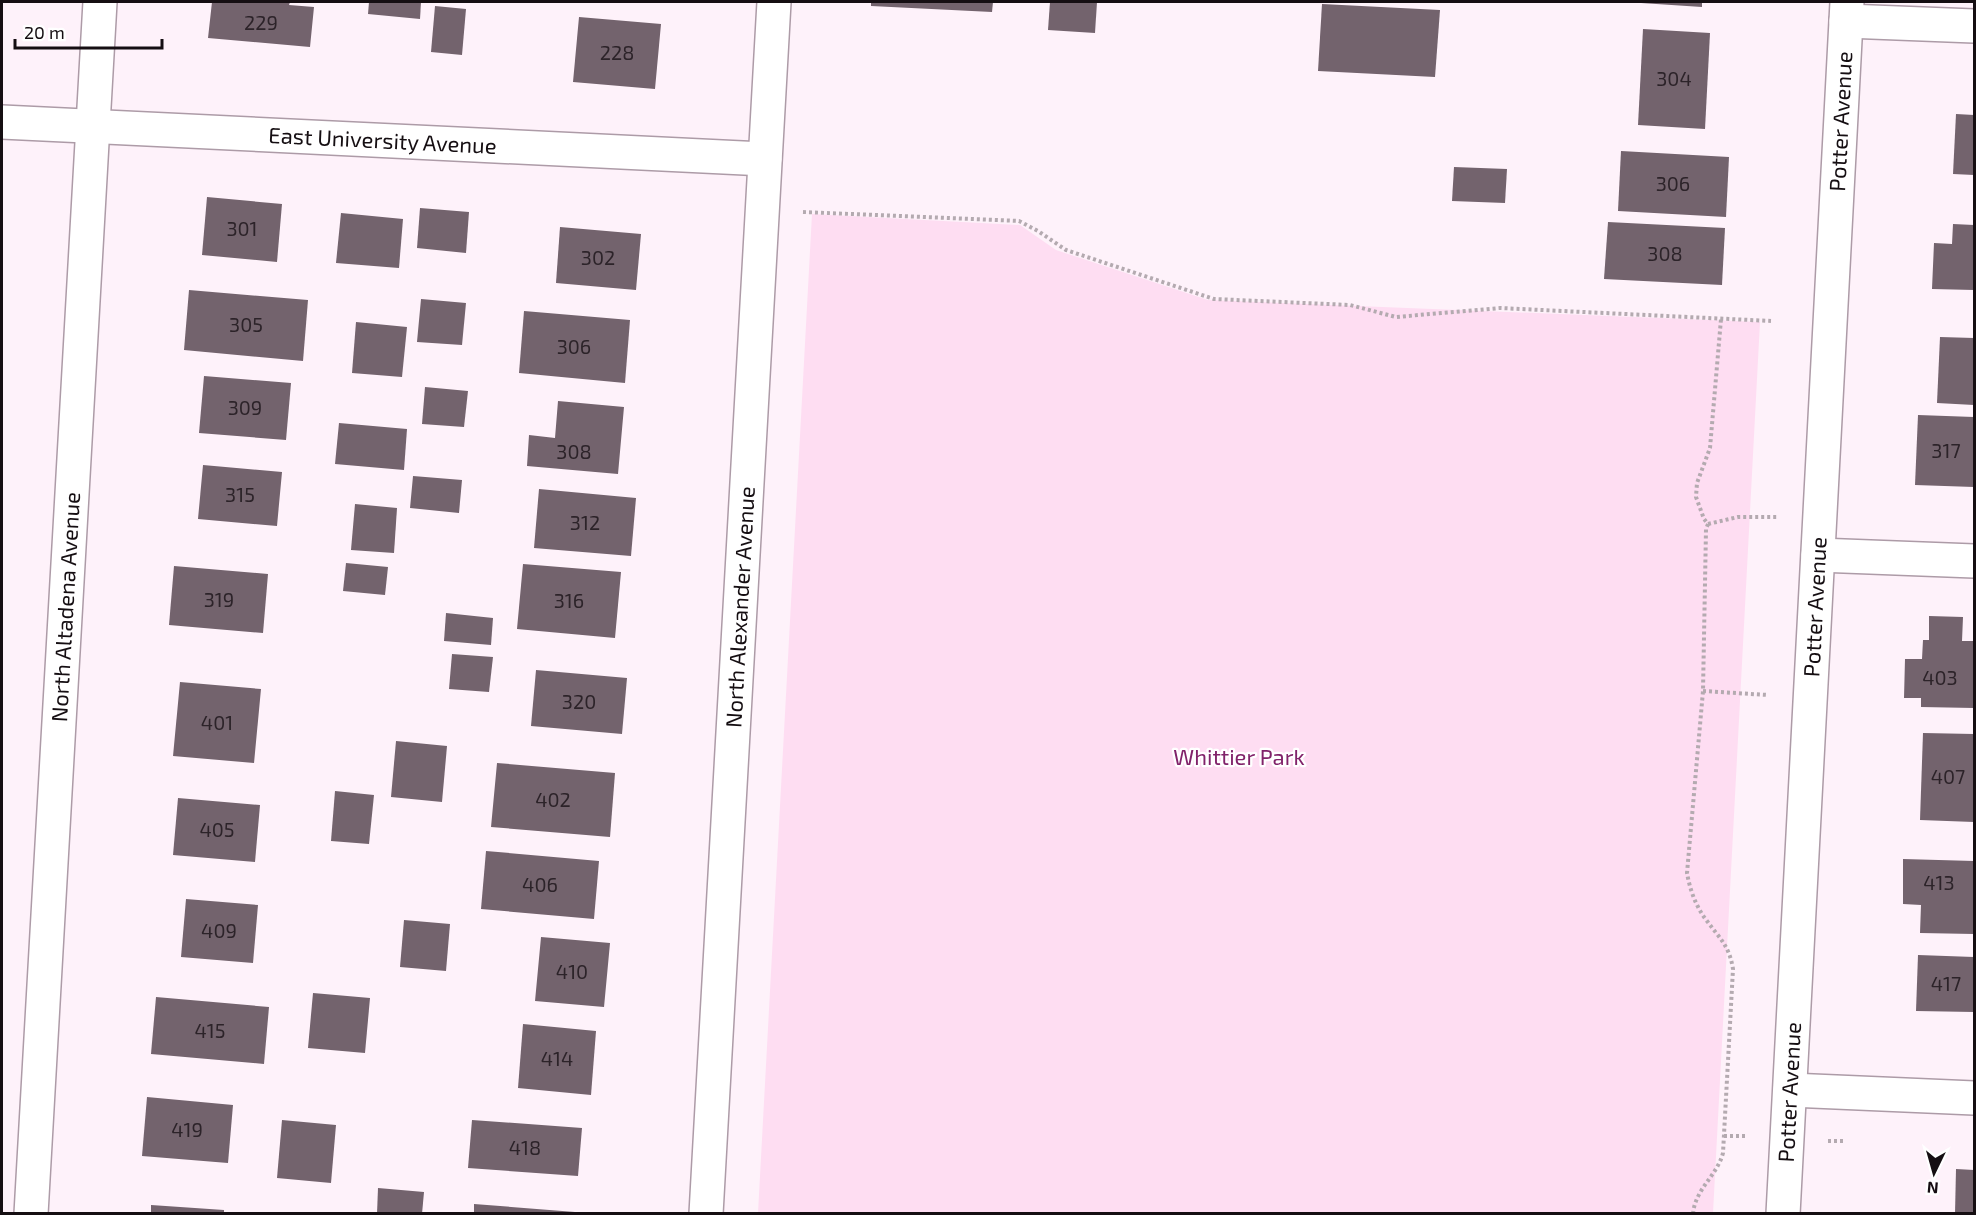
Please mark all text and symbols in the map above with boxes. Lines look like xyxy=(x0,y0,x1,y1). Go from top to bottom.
house number: 229 xyxy=(244,10,278,34)
scale bar xyxy=(15,12,162,50)
text: 20 m xyxy=(24,21,65,43)
house number: 228 xyxy=(600,40,634,64)
street label: Potter Avenue xyxy=(1823,51,1856,192)
house number: 304 xyxy=(1656,66,1692,90)
street label: East University Avenue xyxy=(268,121,497,158)
house number: 306 xyxy=(1656,171,1690,195)
house number: 301 xyxy=(226,216,258,240)
house number: 308 xyxy=(1647,241,1683,265)
house number: 302 xyxy=(581,245,615,269)
house number: 305 xyxy=(229,312,263,336)
house number: 306 xyxy=(557,334,591,358)
house number: 309 xyxy=(228,395,262,419)
house number: 317 xyxy=(1931,438,1961,462)
house number: 308 xyxy=(556,439,592,463)
house number: 315 xyxy=(225,482,255,506)
street label: North Alexander Avenue xyxy=(719,485,759,728)
street label: North Altadena Avenue xyxy=(45,491,84,723)
house number: 312 xyxy=(570,510,600,534)
street label: Potter Avenue xyxy=(1797,536,1831,678)
house number: 319 xyxy=(204,587,234,611)
house number: 316 xyxy=(554,588,584,612)
house number: 403 xyxy=(1922,665,1958,689)
house number: 320 xyxy=(562,689,596,713)
house number: 401 xyxy=(201,710,233,734)
park label: Whittier Park xyxy=(1173,743,1305,769)
house number: 407 xyxy=(1931,764,1965,788)
house number: 402 xyxy=(535,787,571,811)
house number: 405 xyxy=(199,817,235,841)
house number: 413 xyxy=(1923,870,1955,894)
house number: 406 xyxy=(522,872,558,896)
house number: 409 xyxy=(201,918,237,942)
house number: 410 xyxy=(556,959,588,983)
house number: 417 xyxy=(1931,971,1961,995)
house number: 415 xyxy=(195,1018,225,1042)
street label: Potter Avenue xyxy=(1772,1021,1805,1163)
house number: 414 xyxy=(541,1046,573,1070)
house number: 419 xyxy=(171,1117,203,1141)
house number: 418 xyxy=(509,1135,541,1159)
north arrow xyxy=(1904,1143,1964,1203)
text: N xyxy=(1926,1178,1939,1198)

